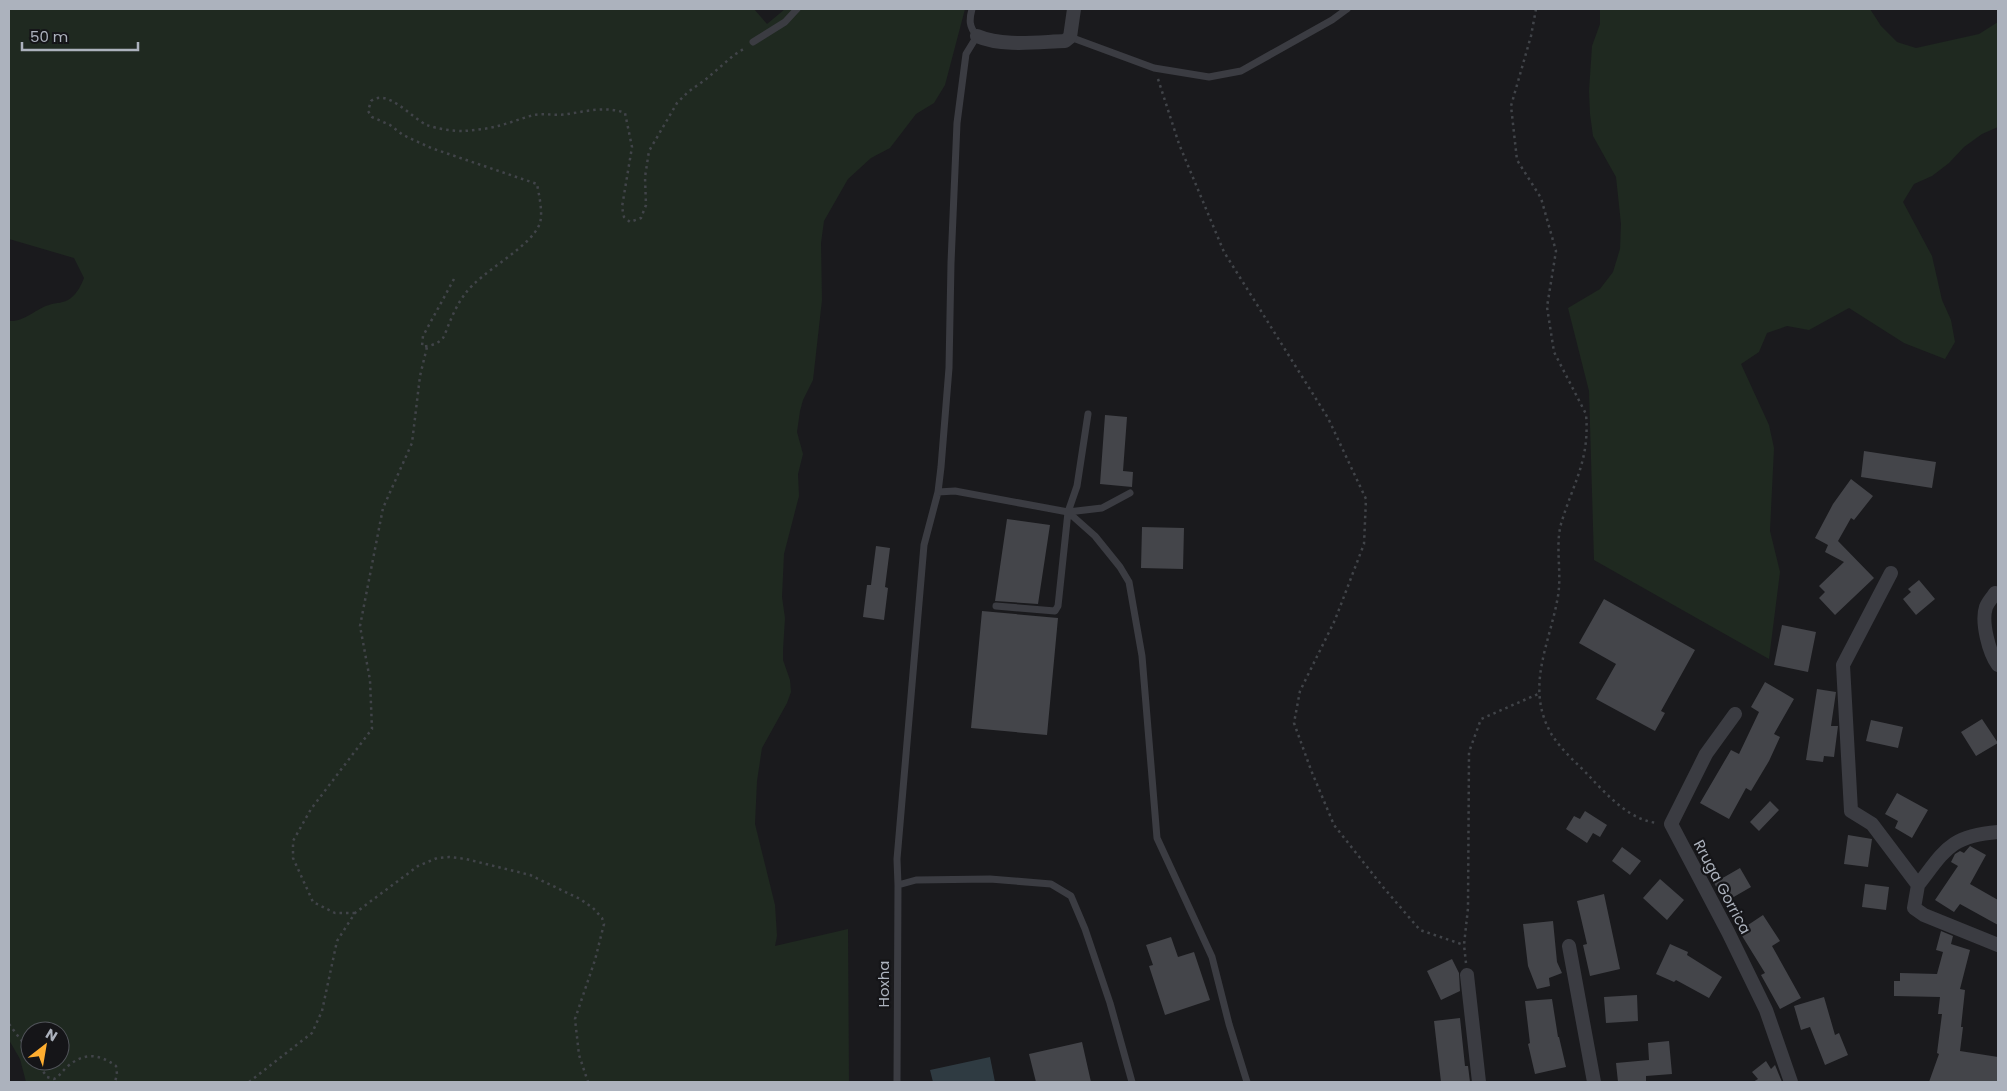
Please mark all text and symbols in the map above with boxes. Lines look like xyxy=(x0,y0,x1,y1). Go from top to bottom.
scale bar xyxy=(22,20,139,52)
text: 50 m xyxy=(30,26,68,47)
street label: Rruga Gorrica xyxy=(1689,836,1756,938)
street label: Hoxha xyxy=(873,961,894,1007)
north arrow xyxy=(20,1021,70,1071)
text: N xyxy=(42,1024,61,1046)

